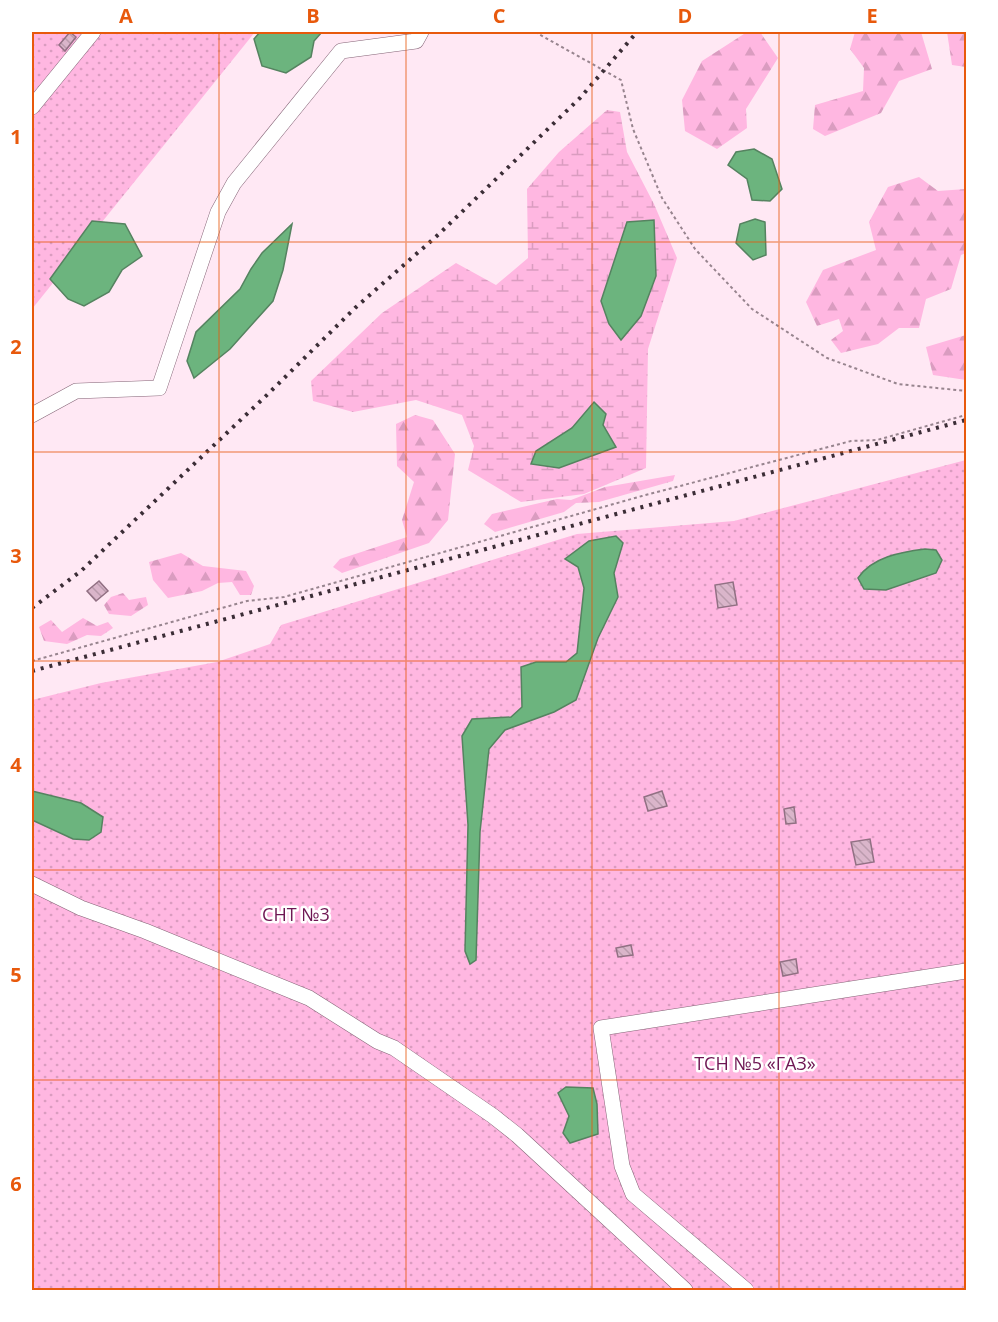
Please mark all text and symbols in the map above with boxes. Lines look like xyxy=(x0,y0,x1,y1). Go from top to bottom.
text: A xyxy=(119,2,133,29)
text: B xyxy=(306,2,320,29)
text: C xyxy=(493,2,506,29)
text: D xyxy=(678,2,692,29)
text: E xyxy=(866,2,878,29)
text: 1 xyxy=(10,123,22,150)
text: 2 xyxy=(10,333,22,360)
text: 3 xyxy=(10,542,22,569)
text: 4 xyxy=(10,751,22,778)
park label: СНТ №3 xyxy=(262,902,330,926)
text: 5 xyxy=(10,961,22,988)
park label: ТСН №5 «ГАЗ» xyxy=(694,1051,816,1075)
text: 6 xyxy=(10,1170,22,1197)

